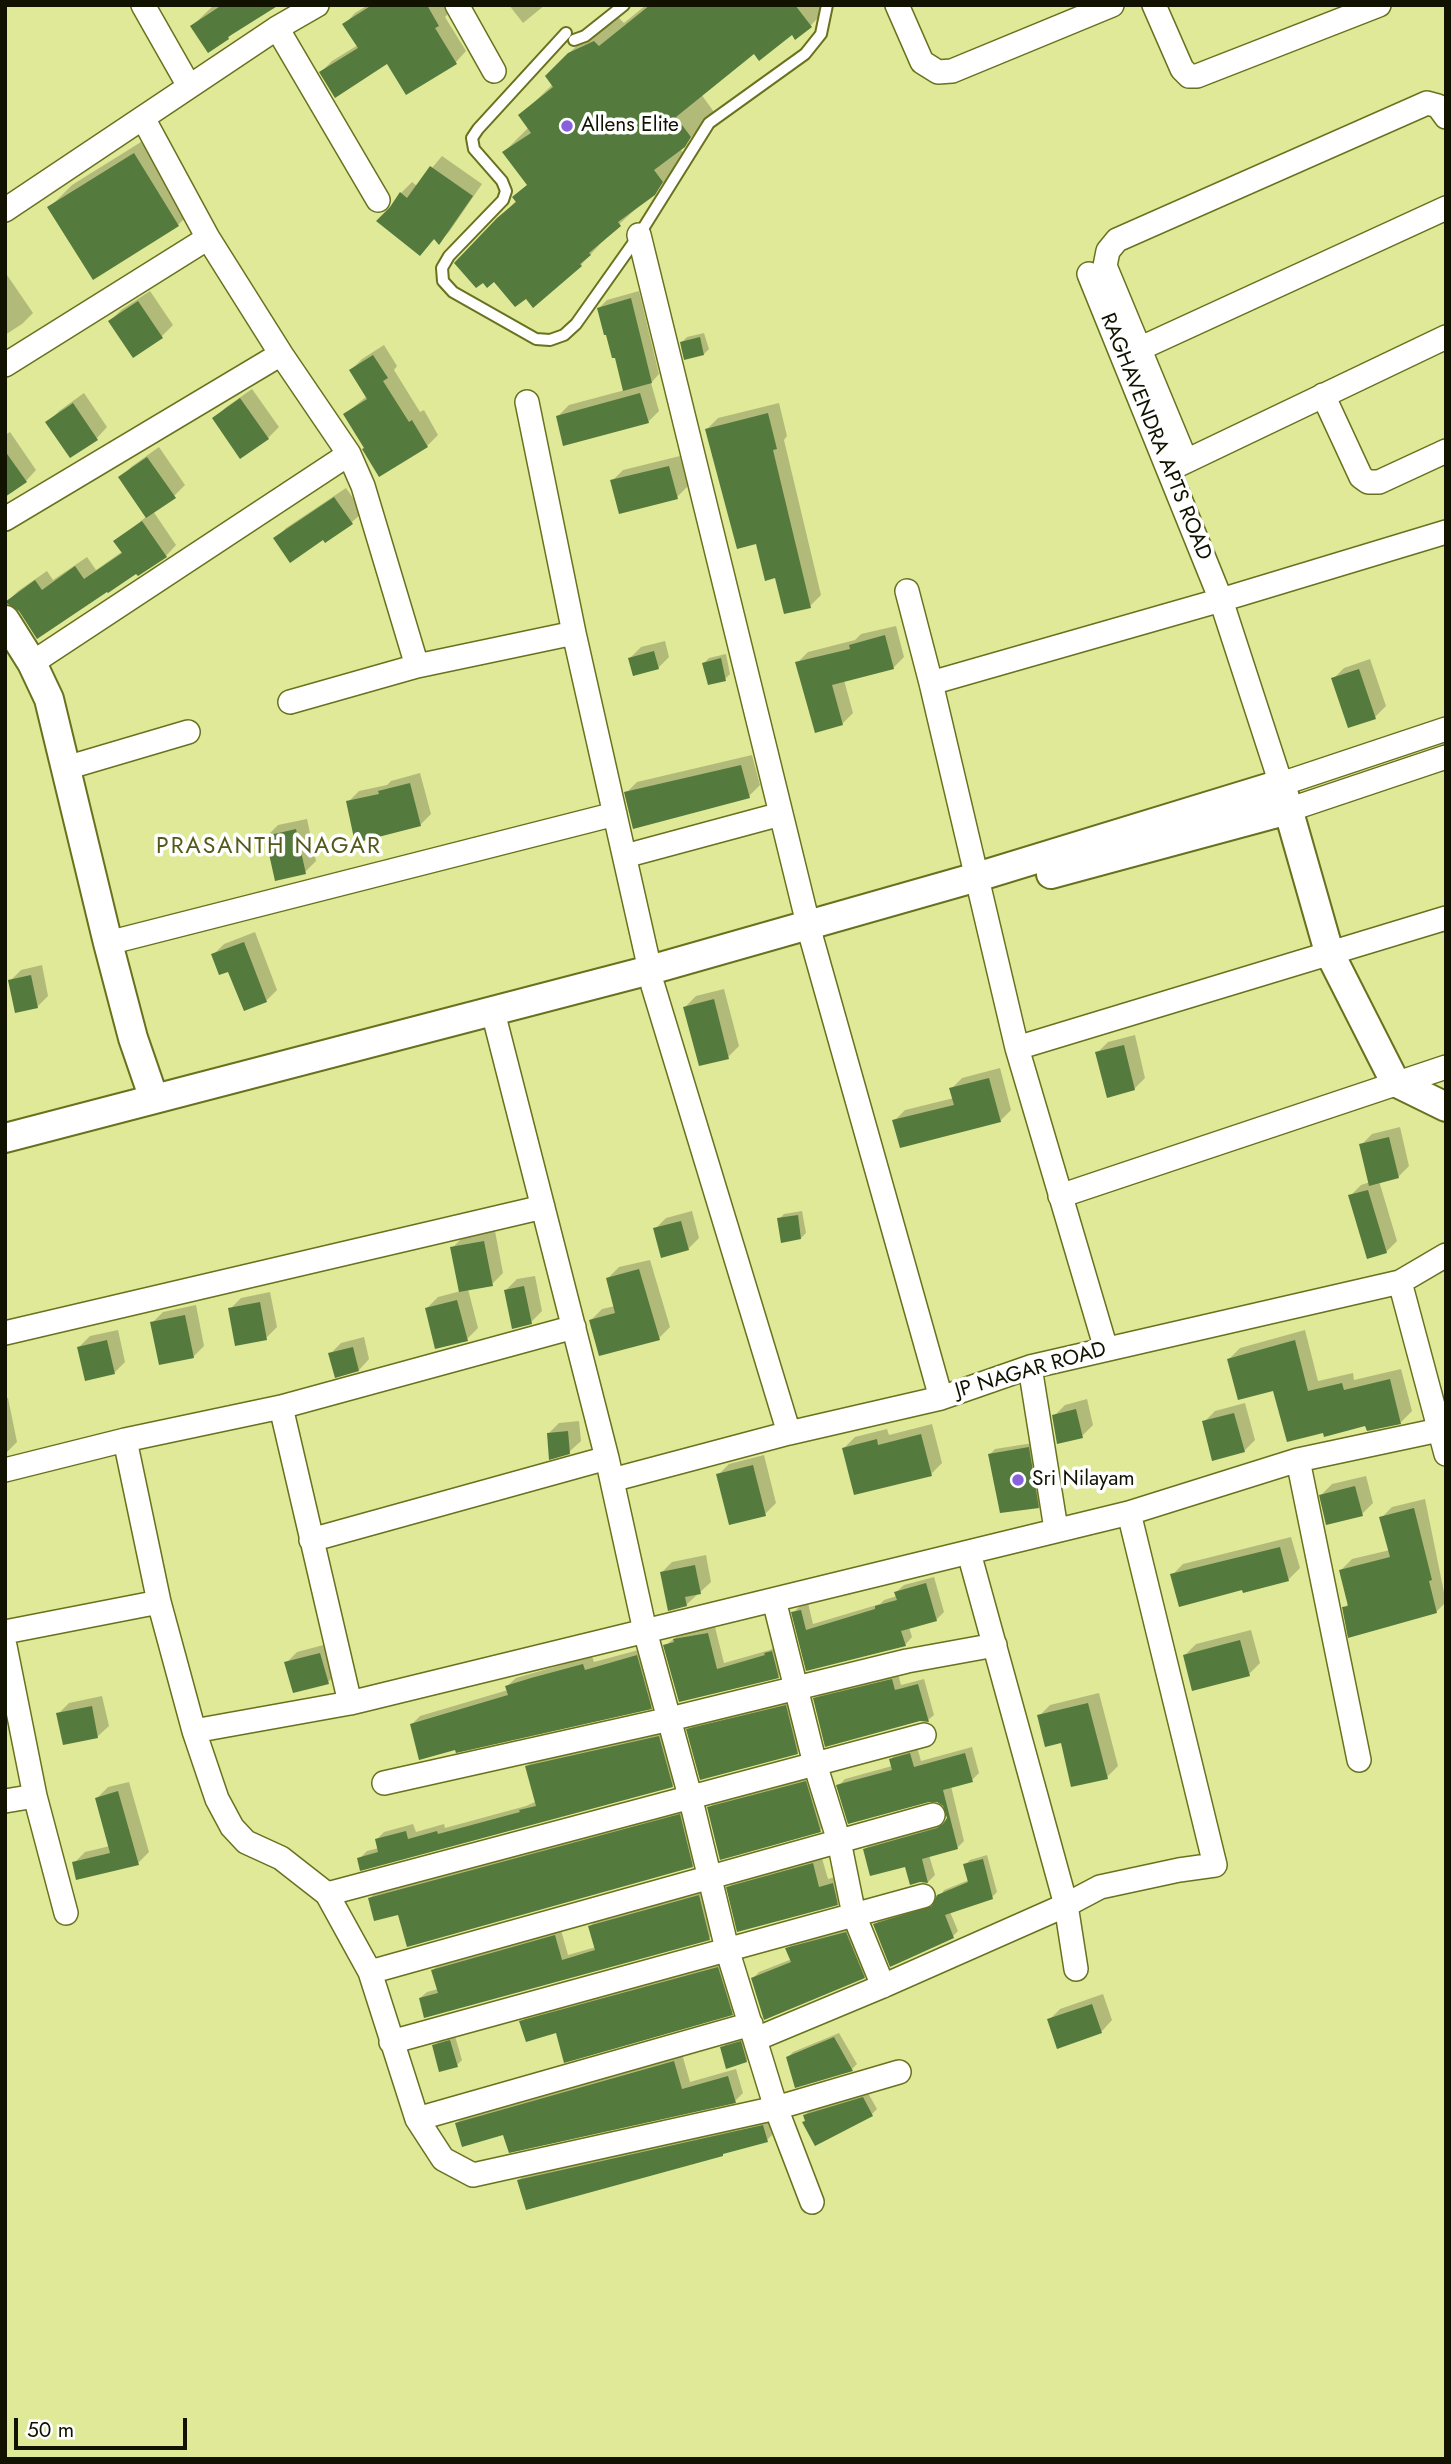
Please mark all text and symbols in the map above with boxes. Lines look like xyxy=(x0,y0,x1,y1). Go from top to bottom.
place label: Allens Elite xyxy=(581,113,679,139)
marker: Allens Elite xyxy=(559,118,575,134)
street label: RAGHAVENDRA APTS ROAD xyxy=(1094,310,1216,564)
district label: PRASANTH NAGAR xyxy=(158,833,380,861)
street label: JP NAGAR ROAD xyxy=(953,1337,1109,1405)
place label: Sri Nilayam xyxy=(1032,1467,1135,1493)
marker: Sri Nilayam xyxy=(1010,1472,1026,1488)
scale bar xyxy=(18,2404,191,2448)
text: 50 m xyxy=(27,2415,74,2445)

